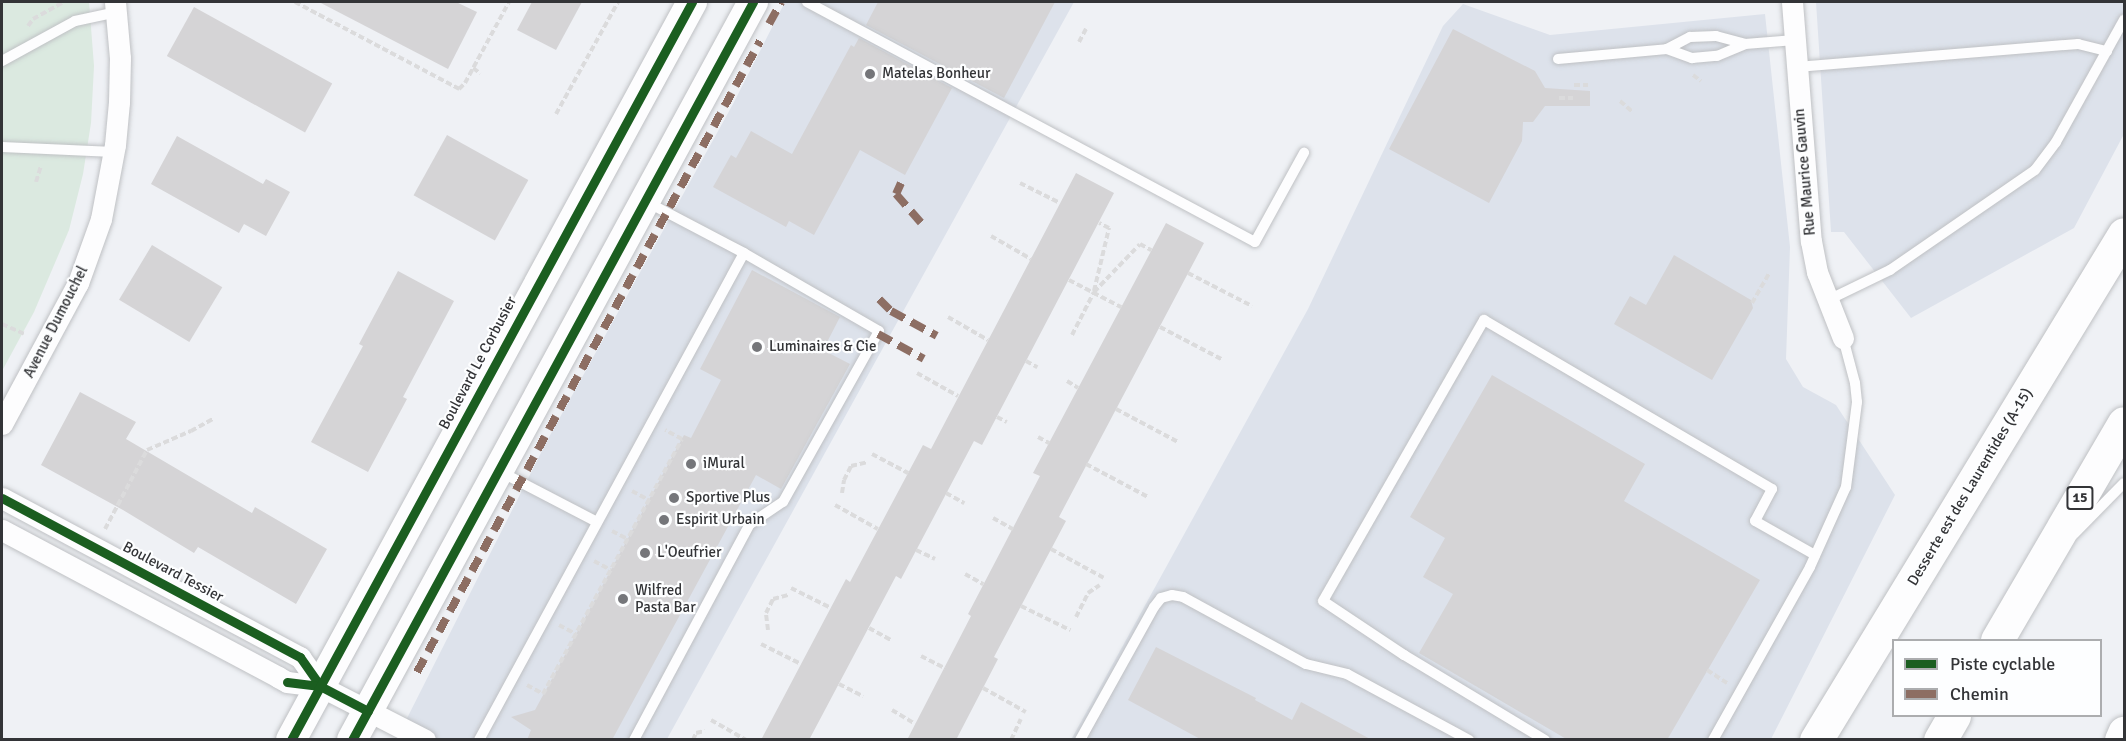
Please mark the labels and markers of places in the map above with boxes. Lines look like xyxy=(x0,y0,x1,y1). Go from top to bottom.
place label: Matelas Bonheur xyxy=(882,65,991,83)
marker: Matelas Bonheur xyxy=(863,67,877,81)
place label: Luminaires & Cie xyxy=(769,338,876,356)
marker: Luminaires & Cie xyxy=(750,340,764,354)
place label: iMural xyxy=(703,455,745,473)
marker: iMural xyxy=(684,457,698,471)
place label: Sportive Plus xyxy=(686,489,770,507)
marker: Sportive Plus xyxy=(667,491,681,505)
place label: Espirit Urbain xyxy=(676,511,765,529)
marker: Espirit Urbain xyxy=(657,513,671,527)
place label: L'Oeufrier xyxy=(657,544,722,562)
marker: L'Oeufrier xyxy=(638,546,652,560)
place label: Wilfred Pasta Bar xyxy=(635,581,696,616)
marker: Wilfred Pasta Bar xyxy=(616,592,630,606)

